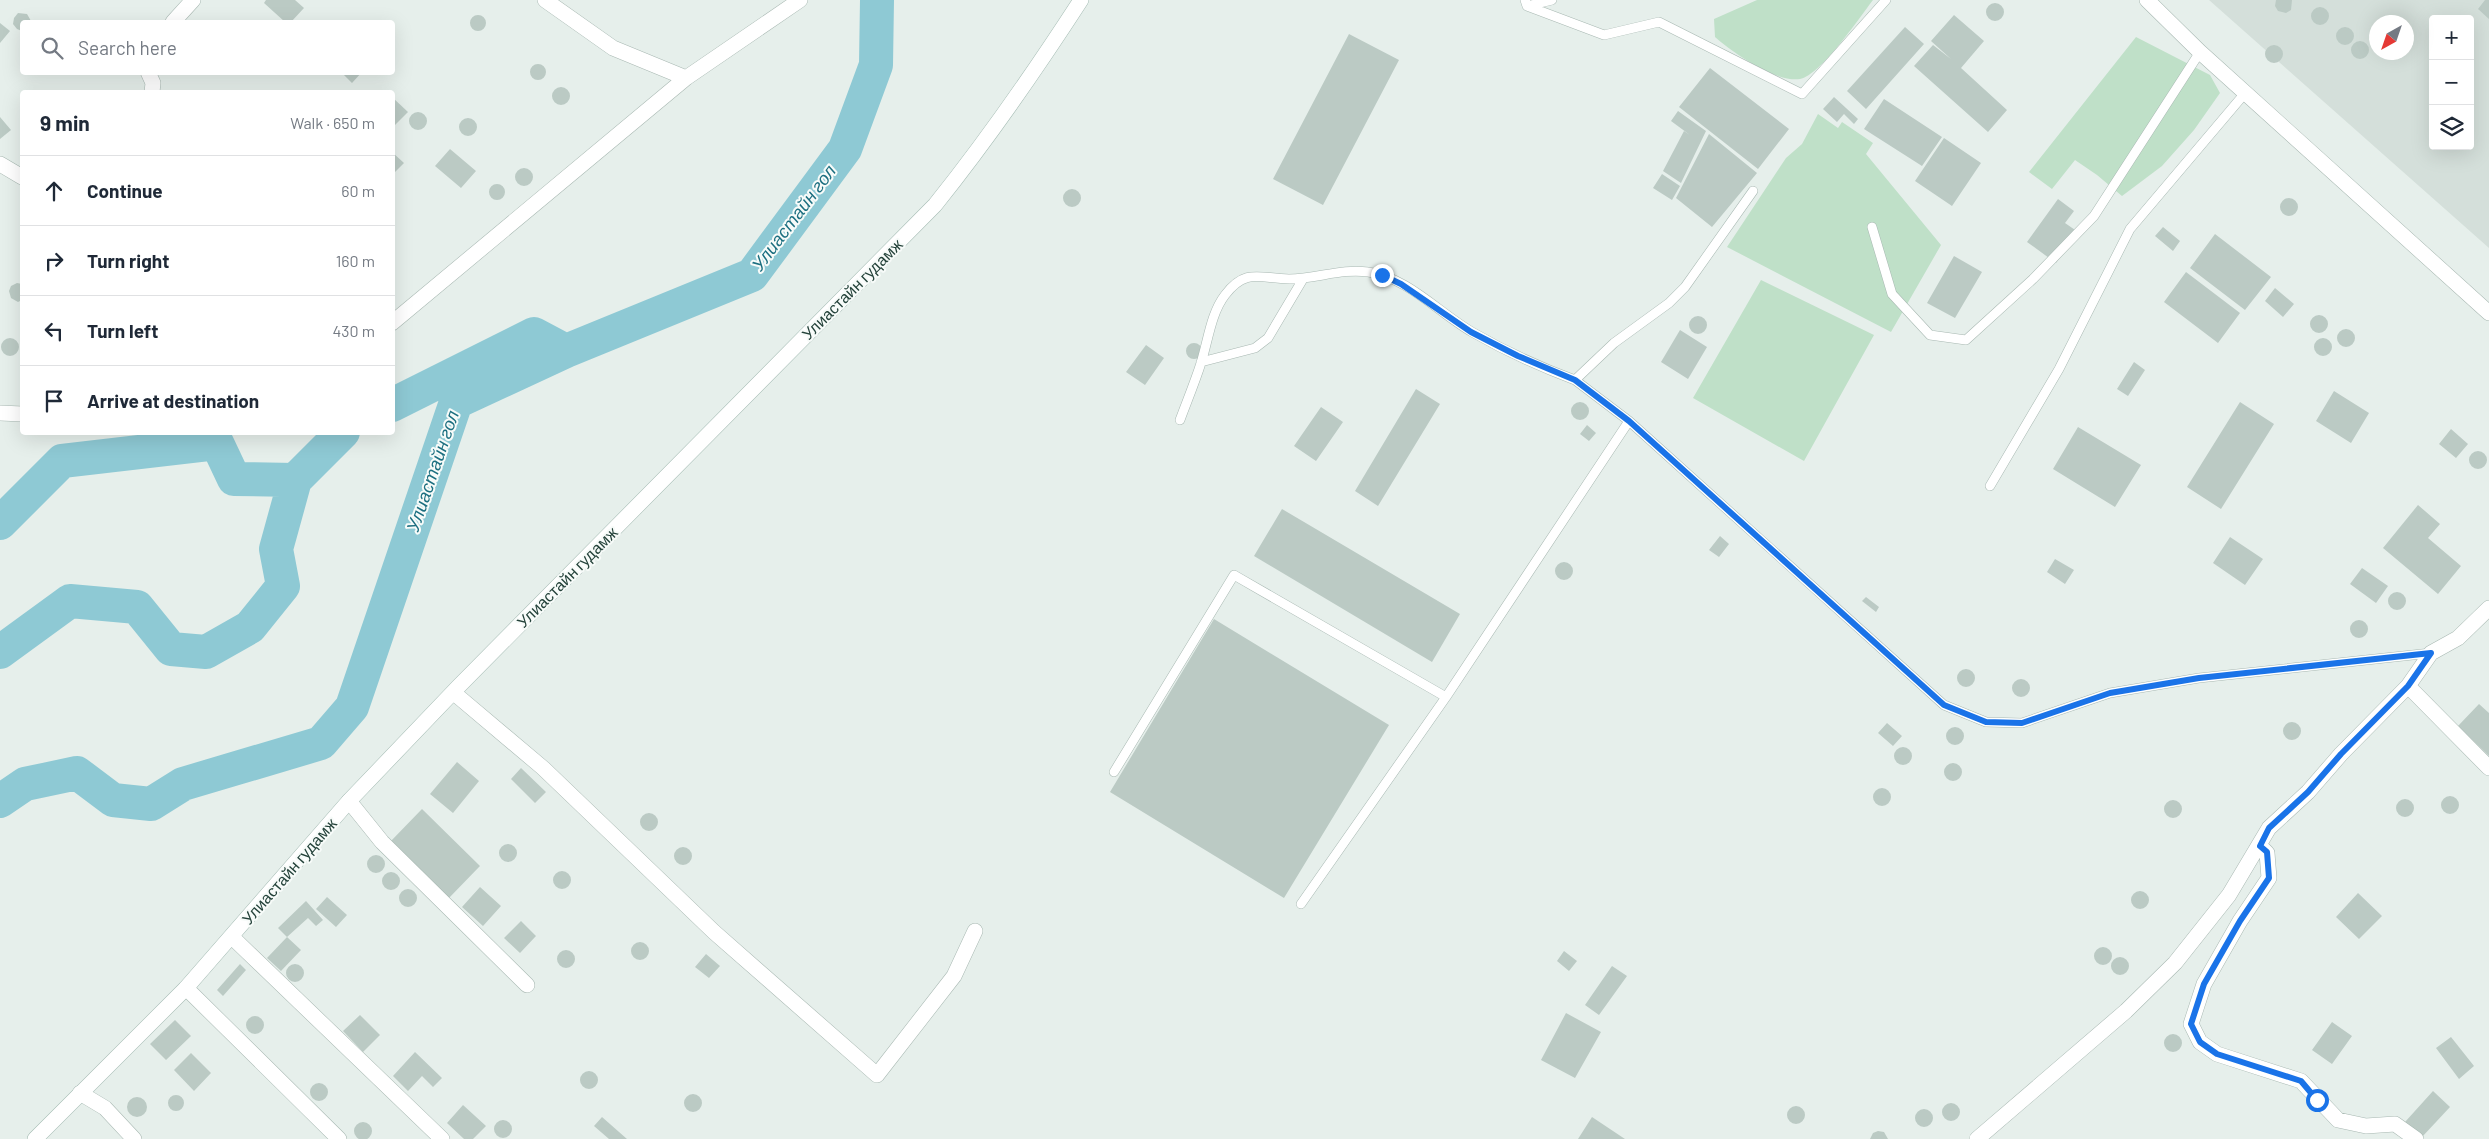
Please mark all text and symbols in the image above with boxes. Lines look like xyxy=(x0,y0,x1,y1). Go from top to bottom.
north arrow xyxy=(2369,15,2414,60)
map controls xyxy=(2429,15,2474,150)
button: + xyxy=(2429,15,2474,60)
search box xyxy=(20,20,395,75)
icon: search xyxy=(38,34,66,62)
text: Search here xyxy=(78,36,177,59)
button: − xyxy=(2429,60,2474,105)
button: layers xyxy=(2429,105,2474,150)
text: 9 min xyxy=(40,110,90,135)
text: Walk · 650 m xyxy=(290,113,375,132)
water label: Улиастайн гол xyxy=(746,160,840,275)
icon: ahead xyxy=(40,177,68,205)
text: Continue xyxy=(87,179,163,202)
text: 60 m xyxy=(341,181,375,200)
street label: Улиастайн гудамж xyxy=(797,234,906,343)
icon: right xyxy=(40,247,68,275)
text: Turn right xyxy=(87,249,169,272)
text: 160 m xyxy=(336,251,375,270)
route end xyxy=(1371,264,1394,287)
icon: left xyxy=(40,317,68,345)
text: Turn left xyxy=(87,319,158,342)
text: 430 m xyxy=(332,321,375,340)
icon: arrive xyxy=(40,387,68,415)
text: Arrive at destination xyxy=(87,389,259,412)
water label: Улиастайн гол xyxy=(401,407,463,535)
street label: Улиастайн гудамж xyxy=(512,522,621,631)
street label: Улиастайн гудамж xyxy=(237,813,340,928)
route start xyxy=(2306,1089,2329,1112)

